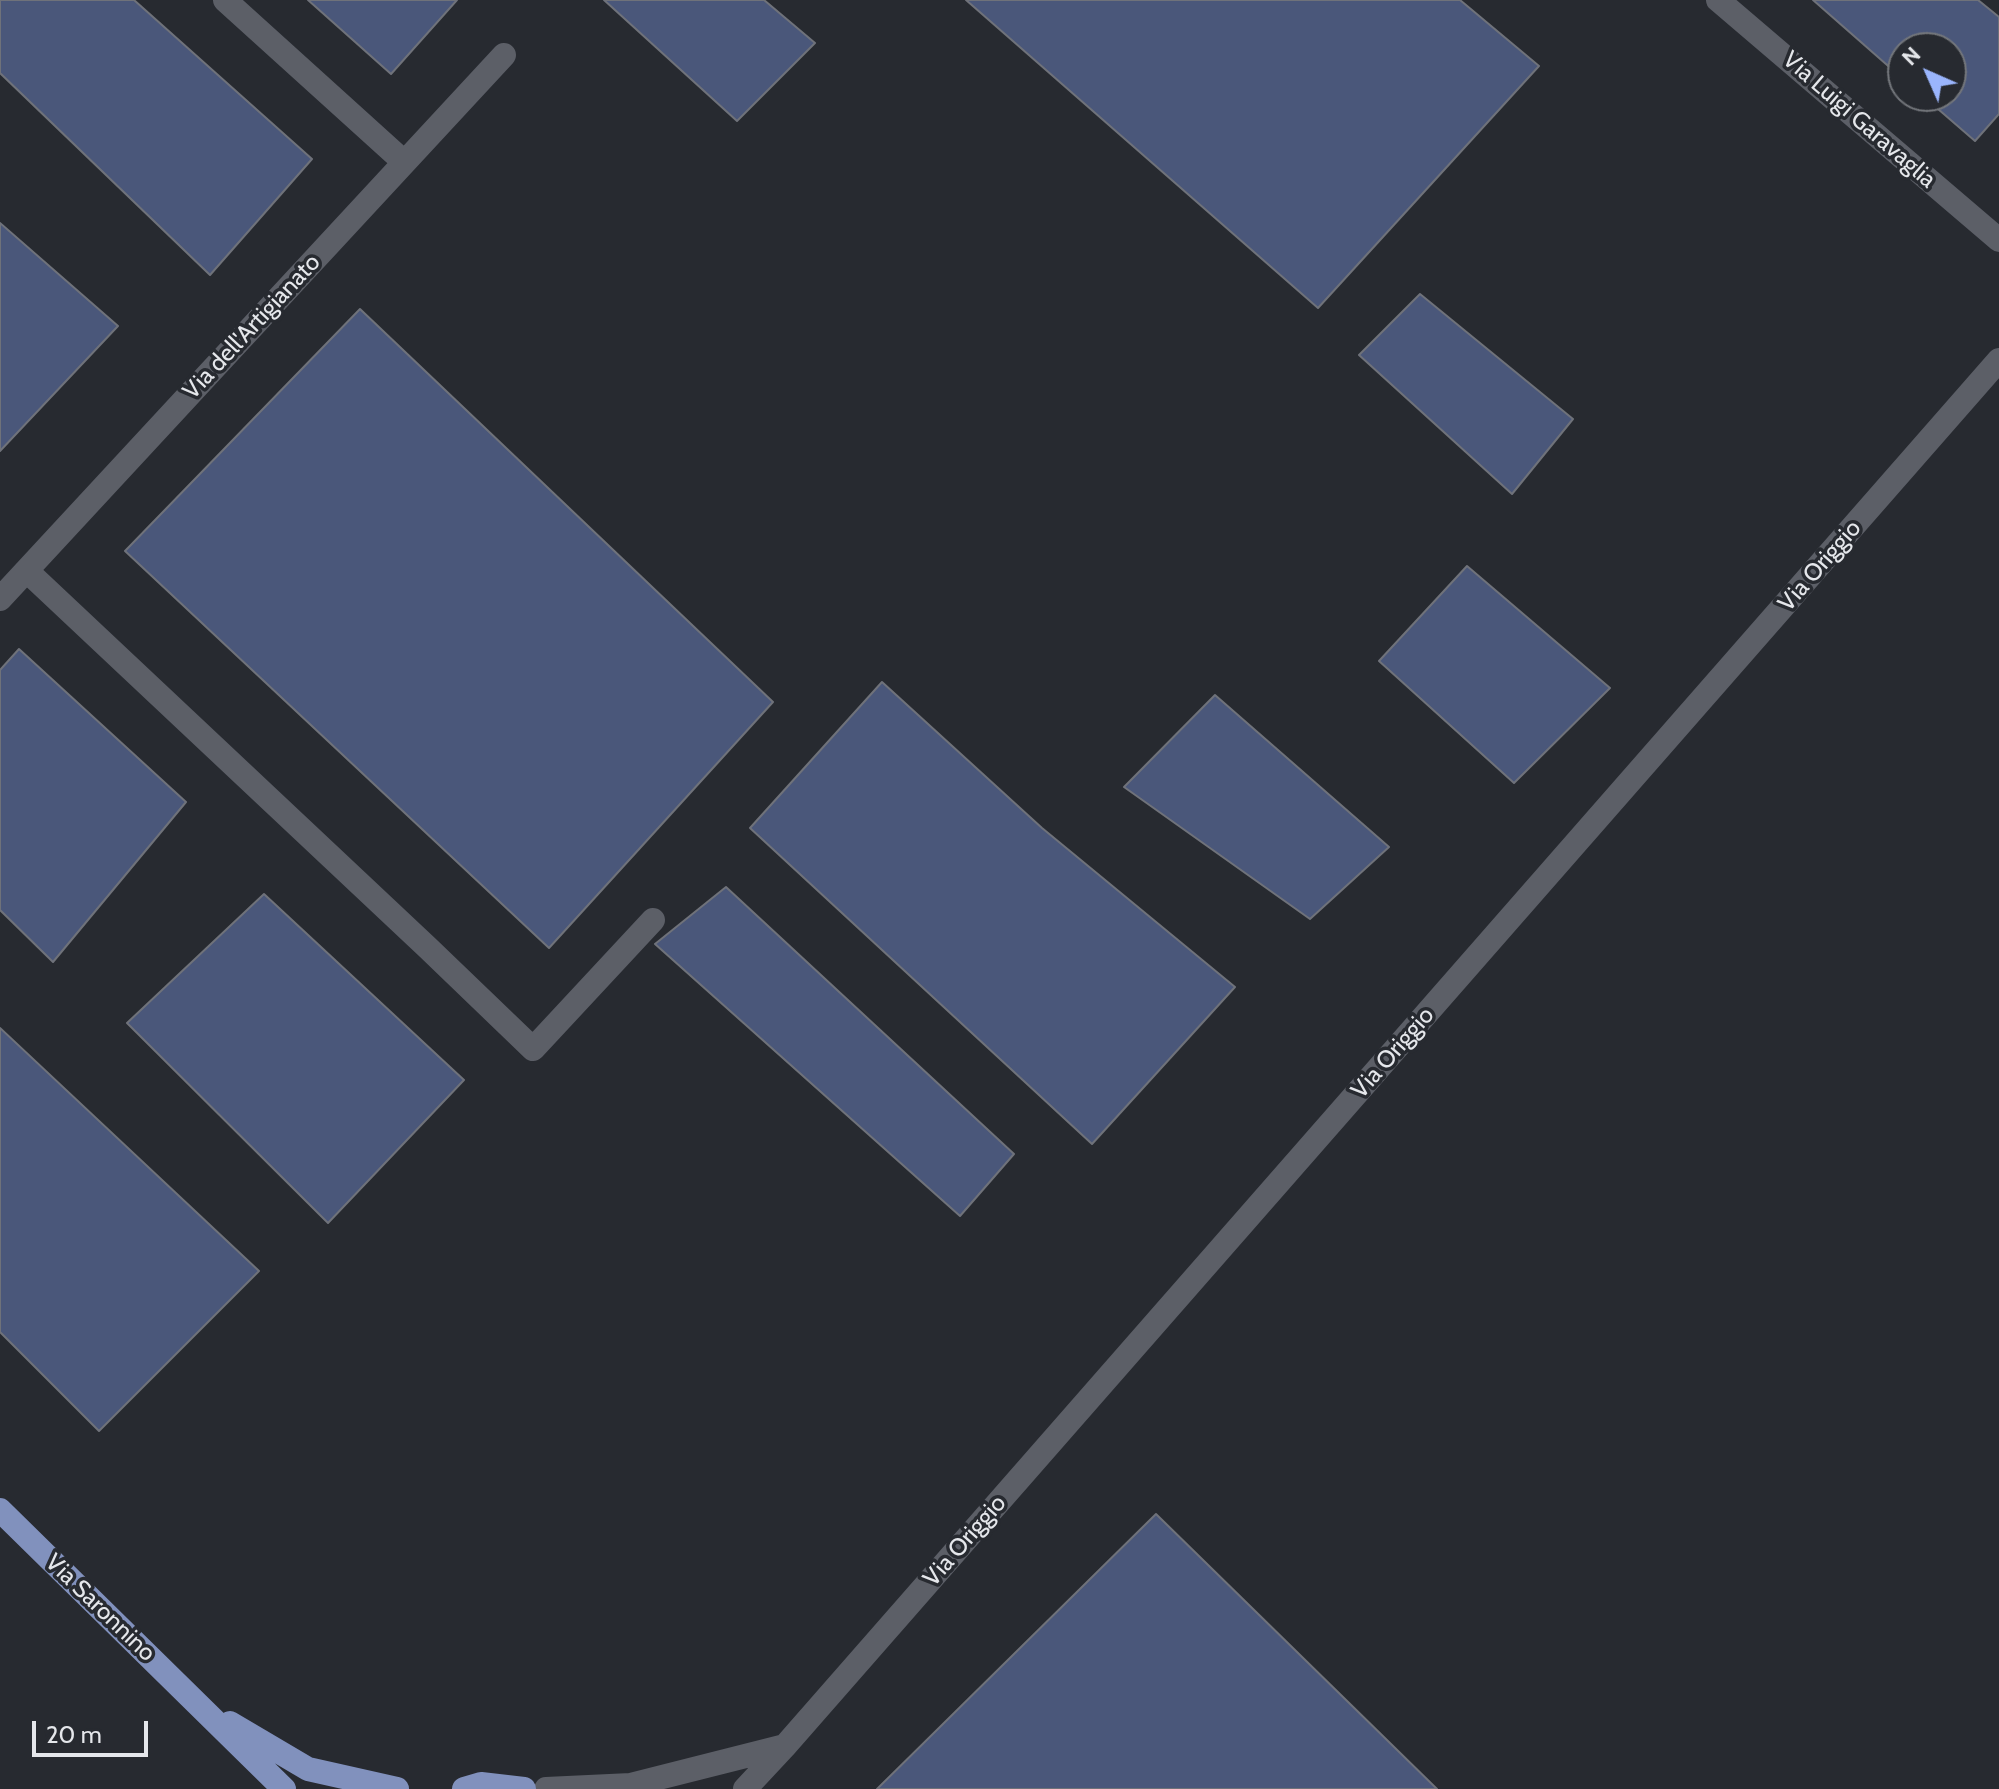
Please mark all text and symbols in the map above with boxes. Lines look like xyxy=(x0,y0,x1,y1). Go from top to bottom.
north arrow xyxy=(1887,32,1967,112)
text: N xyxy=(1896,41,1926,71)
street label: Via Luigi Garavaglia xyxy=(1776,46,1942,194)
street label: Via dell'Artigianato xyxy=(177,248,327,406)
street label: Via Origgio xyxy=(1773,515,1867,617)
street label: Via Origgio xyxy=(1346,1002,1440,1104)
street label: Via Origgio xyxy=(918,1490,1012,1592)
street label: Via Saronnino xyxy=(39,1548,161,1668)
scale bar xyxy=(36,1705,152,1755)
text: 20 m xyxy=(46,1720,102,1749)

